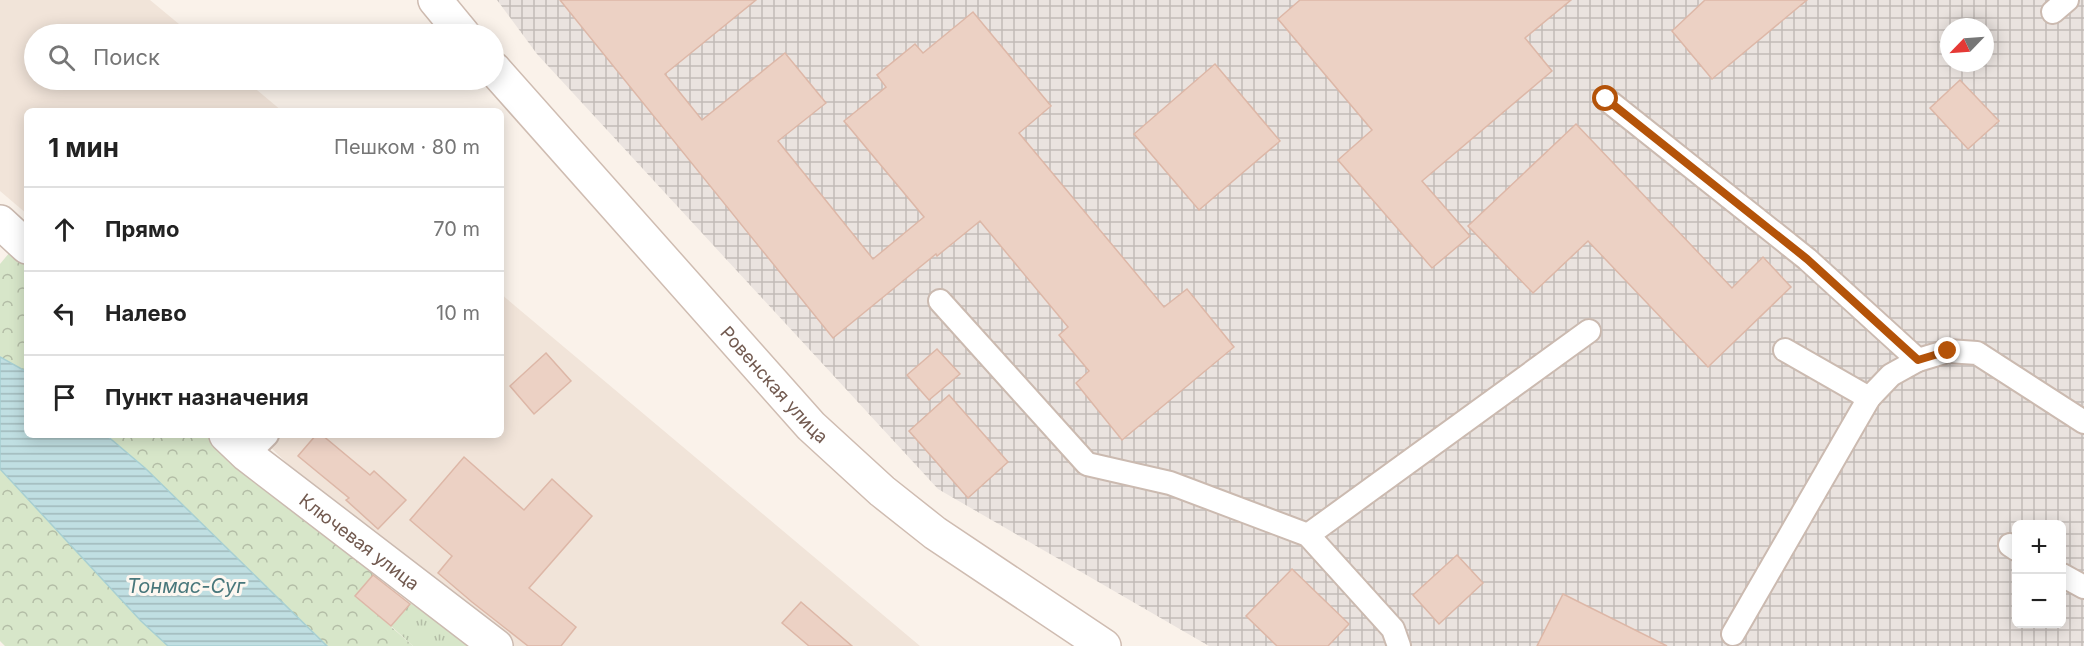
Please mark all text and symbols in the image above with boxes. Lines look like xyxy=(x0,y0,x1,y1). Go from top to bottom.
north arrow xyxy=(1940,18,1994,72)
search box xyxy=(24,24,504,90)
icon: search xyxy=(45,41,78,74)
text: Поиск xyxy=(93,44,160,70)
route start xyxy=(1592,85,1618,111)
text: 1 мин xyxy=(48,132,119,163)
text: Пешком · 80 m xyxy=(334,135,480,159)
icon: ahead xyxy=(48,213,81,246)
text: Прямо xyxy=(105,216,179,242)
text: 70 m xyxy=(433,217,480,241)
icon: left xyxy=(48,297,81,330)
text: Налево xyxy=(105,300,187,326)
text: 10 m xyxy=(436,301,480,325)
street label: Ровенская улица xyxy=(717,322,833,447)
route end xyxy=(1934,337,1960,363)
icon: arrive xyxy=(48,381,81,414)
text: Пункт назначения xyxy=(105,384,309,410)
street label: Ключевая улица xyxy=(296,489,424,594)
map controls xyxy=(2012,520,2066,628)
button: + xyxy=(2012,520,2066,574)
water label: Тонмас-Суг xyxy=(127,574,246,598)
button: − xyxy=(2012,574,2066,628)

